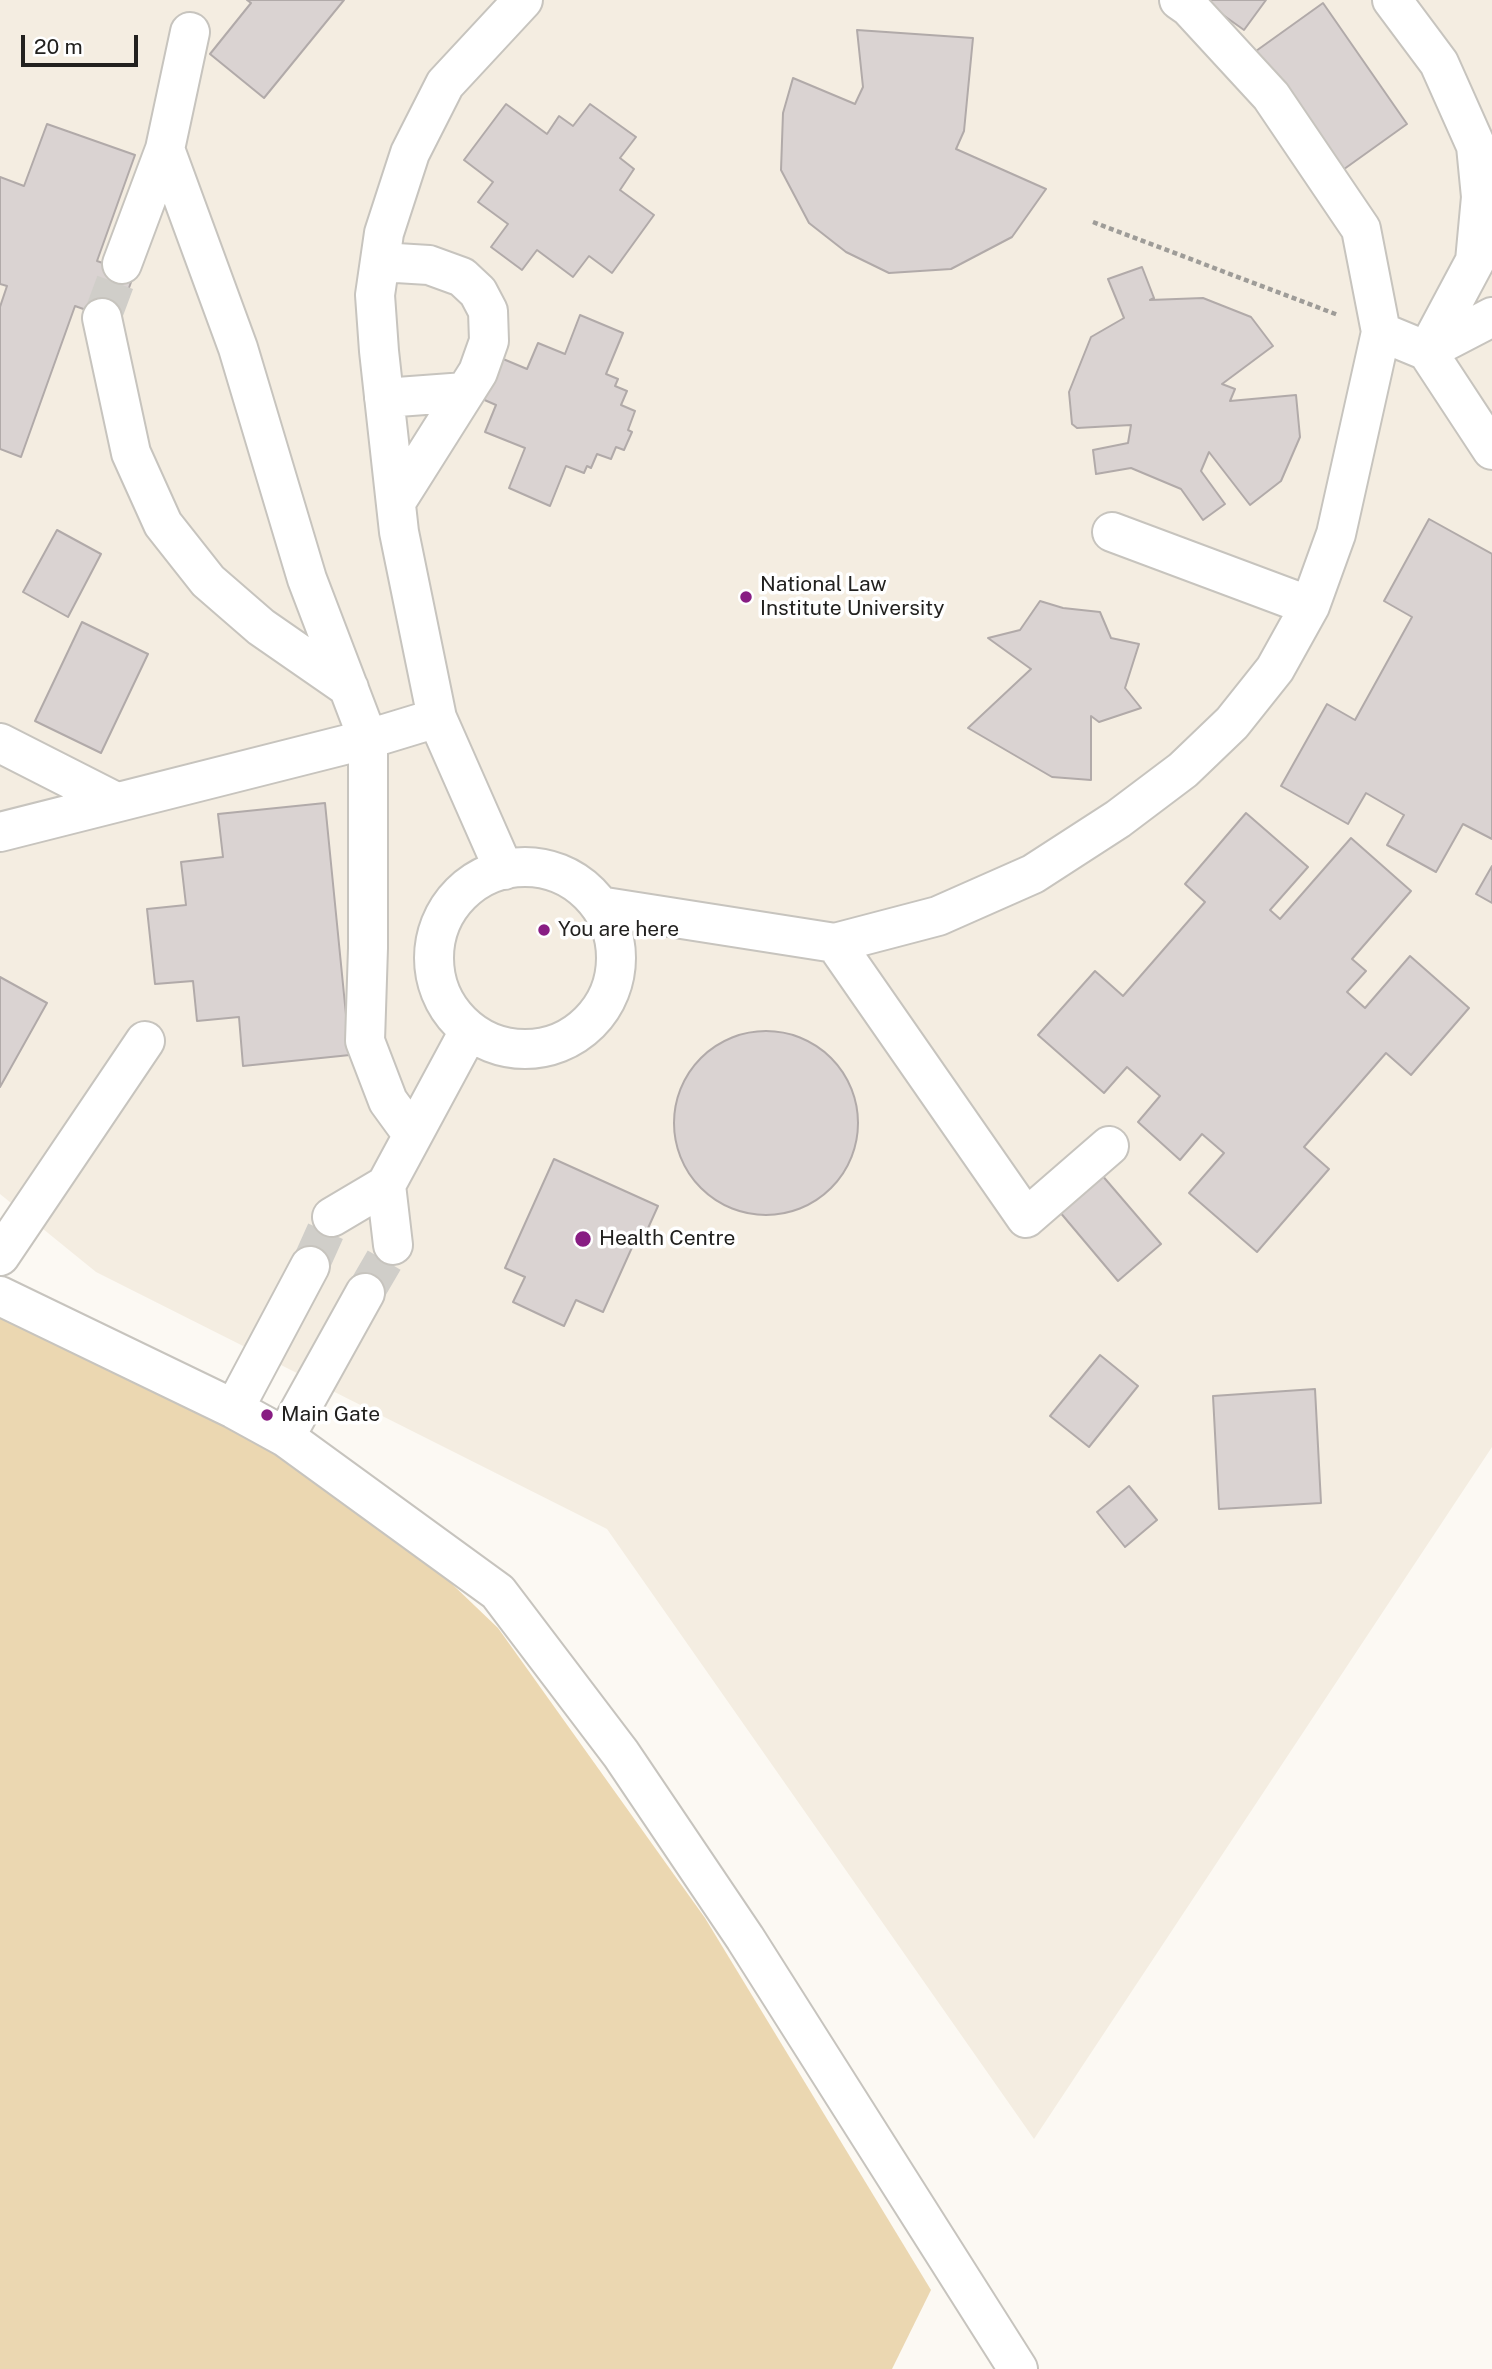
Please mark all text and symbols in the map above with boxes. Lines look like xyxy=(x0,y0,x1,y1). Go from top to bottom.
scale bar xyxy=(24,21,142,65)
text: 20 m xyxy=(34,34,83,59)
place label: National Law Institute University xyxy=(760,572,945,622)
marker: National Law Institute University xyxy=(738,589,754,605)
place label: You are here xyxy=(558,917,679,943)
marker: You are here xyxy=(536,922,552,938)
place label: Health Centre xyxy=(599,1226,735,1252)
marker: Health Centre xyxy=(573,1229,593,1249)
place label: Main Gate xyxy=(281,1402,380,1428)
marker: Main Gate xyxy=(259,1407,275,1423)

